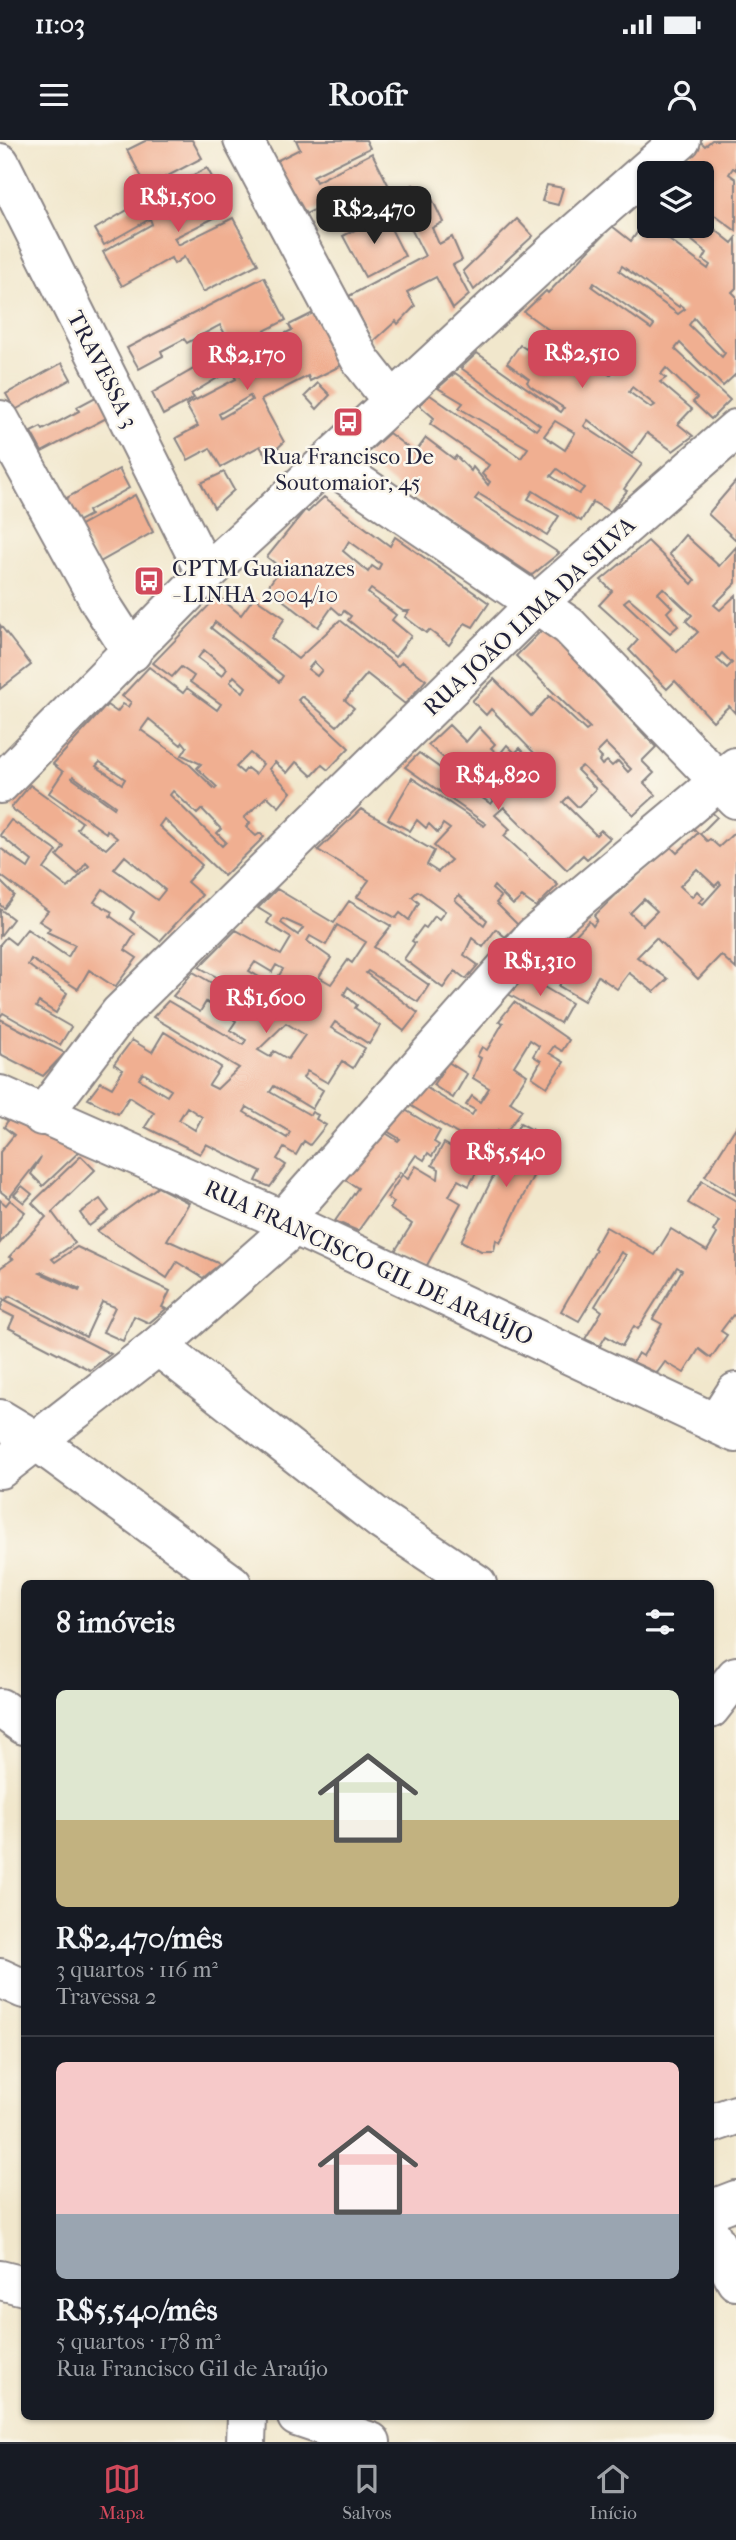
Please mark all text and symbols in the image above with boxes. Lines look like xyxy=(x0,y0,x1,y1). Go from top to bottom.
text: 11:03 xyxy=(35,9,85,40)
icon: menu xyxy=(35,76,73,114)
text: Roofr xyxy=(328,76,408,113)
icon: person xyxy=(663,76,701,114)
map controls xyxy=(637,161,714,238)
button: layers xyxy=(637,161,714,238)
pin: R$1,500 xyxy=(113,174,243,234)
text: R$1,500 xyxy=(140,183,216,210)
pin: R$2,470 xyxy=(309,186,439,246)
text: R$2,470 xyxy=(332,195,416,222)
street label: TRAVESSA 3 xyxy=(62,306,144,432)
pin: R$2,510 xyxy=(517,330,647,390)
pin: R$2,170 xyxy=(182,332,312,392)
text: R$2,510 xyxy=(544,339,620,366)
text: R$2,170 xyxy=(208,341,286,368)
bus stop icon: Rua Francisco De Soutomaior, 45 xyxy=(331,405,365,439)
place label: Rua Francisco De Soutomaior, 45 xyxy=(262,443,434,496)
street label: RUA JOÃO LIMA DA SILVA xyxy=(418,511,641,721)
place label: CPTM Guaianazes - LINHA 2004/10 xyxy=(172,555,355,608)
bus stop icon: CPTM Guaianazes - LINHA 2004/10 xyxy=(132,564,166,598)
pin: R$4,820 xyxy=(433,752,563,812)
text: R$4,820 xyxy=(456,761,540,788)
pin: R$1,310 xyxy=(475,938,605,998)
text: R$1,310 xyxy=(504,947,576,974)
pin: R$1,600 xyxy=(201,976,331,1035)
text: R$1,600 xyxy=(226,984,306,1011)
pin: R$5,540 xyxy=(441,1130,571,1189)
text: R$5,540 xyxy=(466,1138,546,1165)
street label: RUA FRANCISCO GIL DE ARAÚJO xyxy=(200,1174,538,1351)
icon: filters xyxy=(641,1603,679,1641)
text: 8 imóveis xyxy=(56,1605,175,1640)
icon: home xyxy=(305,1735,431,1861)
text: R$2,470/mês xyxy=(56,1921,223,1956)
text: 3 quartos · 116 m² xyxy=(56,1956,218,1983)
text: Travessa 2 xyxy=(56,1983,157,2010)
icon: home xyxy=(305,2107,431,2233)
text: R$5,540/mês xyxy=(56,2293,217,2328)
text: 5 quartos · 178 m² xyxy=(56,2328,221,2355)
text: Rua Francisco Gil de Araújo xyxy=(56,2355,328,2382)
tab: Mapa xyxy=(99,2460,144,2524)
tab: Salvos xyxy=(342,2460,392,2524)
tab: Início xyxy=(590,2460,637,2524)

